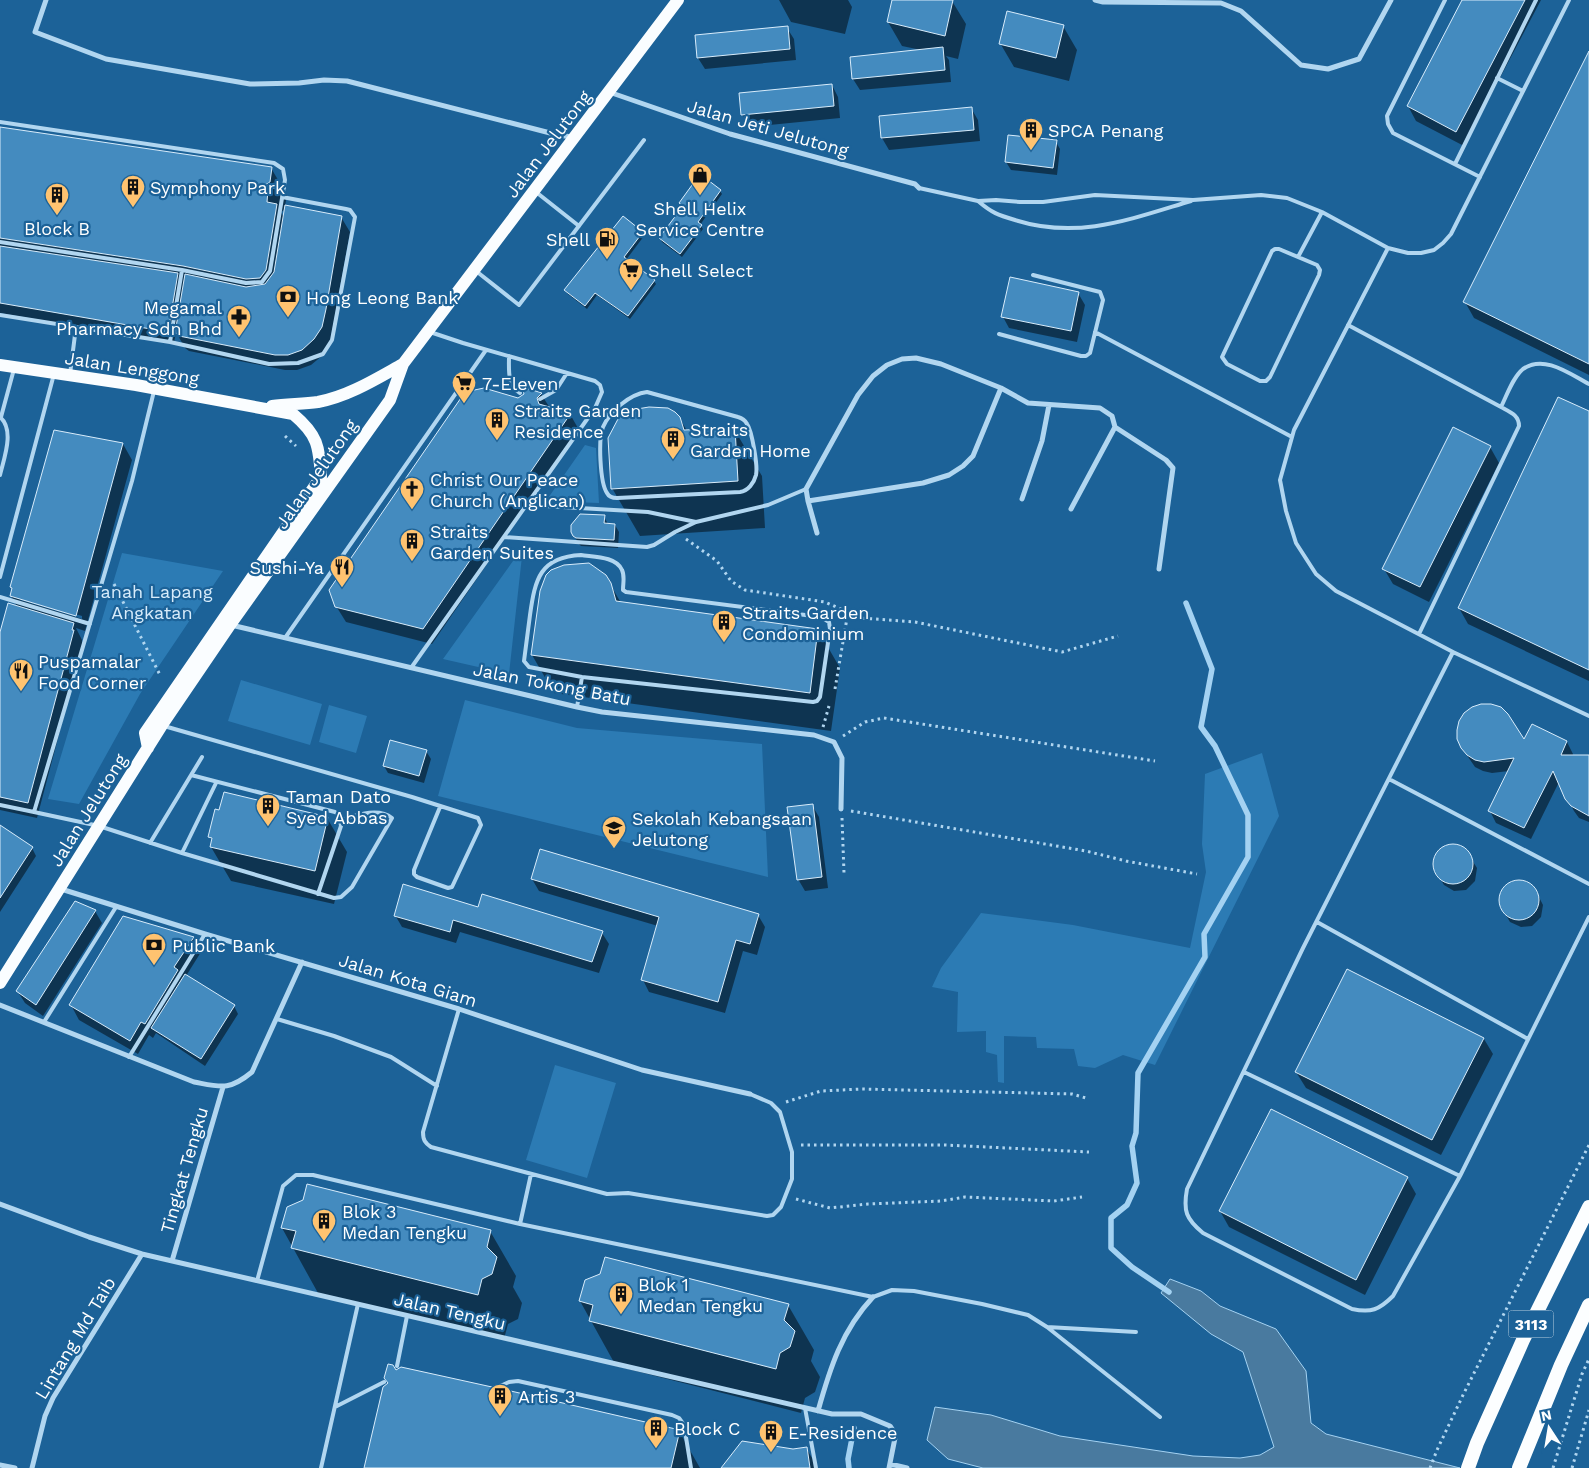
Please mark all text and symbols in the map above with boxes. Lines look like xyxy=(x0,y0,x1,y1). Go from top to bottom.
street label: Jalan Jelutong xyxy=(501,86,595,202)
street label: Jalan Jeti Jelutong xyxy=(685,95,852,161)
building icon: SPCA Penang xyxy=(1018,117,1044,151)
place label: SPCA Penang xyxy=(1048,120,1164,141)
shop icon: Shell Helix Service Centre xyxy=(687,162,713,196)
building icon: Symphony Park xyxy=(120,174,146,208)
place label: Symphony Park xyxy=(150,177,285,198)
building icon: Block B xyxy=(44,182,70,216)
place label: Shell Helix Service Centre xyxy=(636,198,764,240)
place label: Block B xyxy=(24,218,90,239)
fuel station icon: Shell xyxy=(594,226,620,260)
place label: Shell xyxy=(546,229,590,250)
supermarket icon: Shell Select xyxy=(618,257,644,291)
place label: Shell Select xyxy=(648,260,753,281)
bank icon: Hong Leong Bank xyxy=(275,284,301,318)
place label: Hong Leong Bank xyxy=(306,287,459,308)
place label: Megamal Pharmacy Sdn Bhd xyxy=(56,297,222,339)
pharmacy icon: Megamal Pharmacy Sdn Bhd xyxy=(226,304,252,338)
street label: Jalan Lenggong xyxy=(63,347,201,389)
supermarket icon: 7-Eleven xyxy=(451,370,477,404)
place label: 7-Eleven xyxy=(482,373,558,394)
place label: Straits Garden Residence xyxy=(514,400,641,442)
building icon: Straits Garden Residence xyxy=(484,407,510,441)
street label: Jalan Jelutong xyxy=(270,415,362,533)
place label: Straits Garden Home xyxy=(690,419,811,461)
building icon: Straits Garden Home xyxy=(660,426,686,460)
place label: Christ Our Peace Church (Anglican) xyxy=(430,469,585,511)
church icon: Christ Our Peace Church (Anglican) xyxy=(399,476,425,510)
place label: Straits Garden Suites xyxy=(430,521,554,563)
building icon: Straits Garden Suites xyxy=(399,528,425,562)
restaurant icon: Sushi-Ya xyxy=(329,554,355,588)
place label: Sushi-Ya xyxy=(249,557,324,578)
park label: Tanah Lapang Angkatan xyxy=(92,581,213,623)
place label: Straits Garden Condominium xyxy=(742,602,869,644)
building icon: Straits Garden Condominium xyxy=(711,609,737,643)
place label: Puspamalar Food Corner xyxy=(38,651,146,693)
restaurant icon: Puspamalar Food Corner xyxy=(8,658,34,692)
street label: Jalan Tokong Batu xyxy=(471,658,633,710)
street label: Jalan Jelutong xyxy=(45,750,131,870)
place label: Taman Dato Syed Abbas xyxy=(286,786,391,828)
building icon: Taman Dato Syed Abbas xyxy=(255,793,281,827)
place label: Sekolah Kebangsaan Jelutong xyxy=(632,808,812,850)
school or university icon: Sekolah Kebangsaan Jelutong xyxy=(601,815,627,849)
bank icon: Public Bank xyxy=(141,932,167,966)
place label: Public Bank xyxy=(172,935,275,956)
street label: Jalan Kota Giam xyxy=(336,949,480,1011)
street label: Tingkat Tengku xyxy=(156,1104,212,1236)
place label: Blok 3 Medan Tengku xyxy=(342,1201,467,1243)
building icon: Blok 3 Medan Tengku xyxy=(311,1208,337,1242)
street label: Lintang Md Taib xyxy=(30,1273,120,1403)
place label: Blok 1 Medan Tengku xyxy=(638,1274,763,1316)
building icon: Blok 1 Medan Tengku xyxy=(608,1281,634,1315)
street label: Jalan Tengku xyxy=(392,1288,508,1334)
road number: 3113 xyxy=(1508,1310,1554,1338)
building icon: Artis 3 xyxy=(487,1383,513,1417)
place label: Artis 3 xyxy=(518,1386,575,1407)
north arrow xyxy=(1524,1403,1574,1453)
text: N xyxy=(1540,1406,1553,1424)
building icon: Block C xyxy=(643,1415,669,1449)
place label: Block C xyxy=(674,1418,740,1439)
building icon: E-Residence xyxy=(758,1419,784,1453)
place label: E-Residence xyxy=(788,1422,897,1443)

